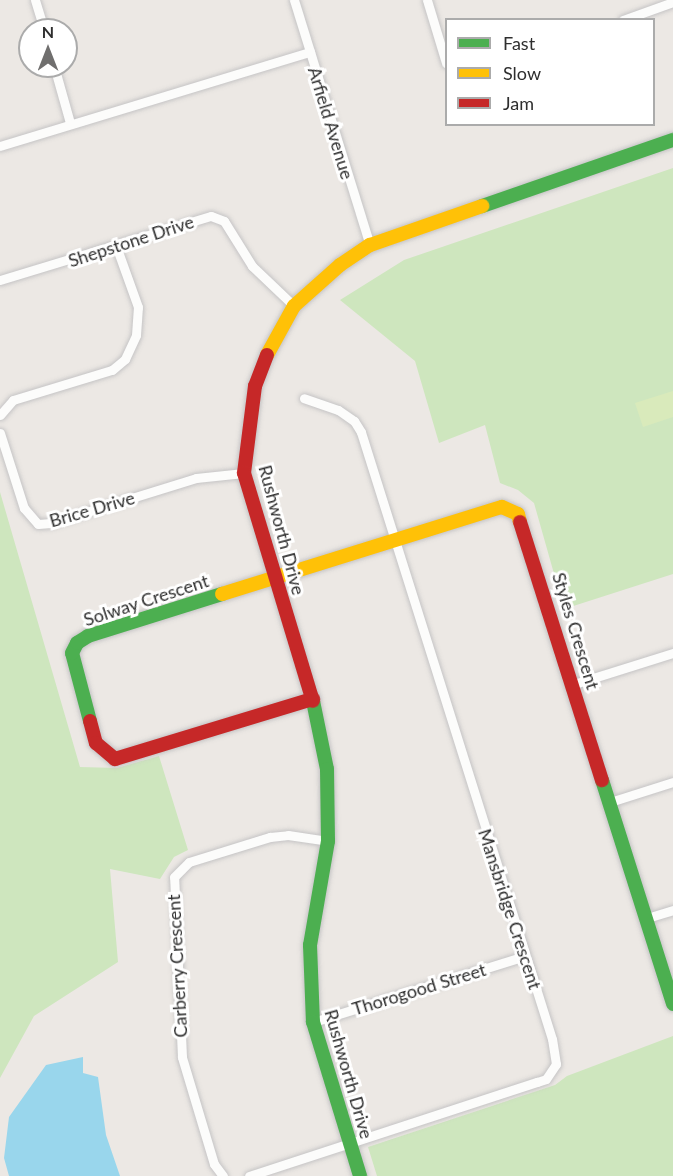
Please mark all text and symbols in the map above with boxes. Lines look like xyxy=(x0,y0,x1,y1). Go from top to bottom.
north arrow xyxy=(18,18,78,78)
legend xyxy=(445,18,655,126)
text: N xyxy=(42,22,54,41)
text: Fast xyxy=(503,32,535,54)
text: Slow xyxy=(503,62,541,84)
street label: Arfield Avenue xyxy=(304,64,358,182)
text: Jam xyxy=(503,92,534,114)
street label: Shepstone Drive xyxy=(65,211,197,271)
street label: Rushworth Drive xyxy=(254,463,310,597)
street label: Brice Drive xyxy=(47,487,137,531)
street label: Solway Crescent xyxy=(81,570,211,630)
street label: Styles Crescent xyxy=(548,570,604,692)
street label: Mansbridge Crescent xyxy=(474,826,546,992)
street label: Carberry Crescent xyxy=(162,894,192,1038)
street label: Thorogood Street xyxy=(349,958,489,1020)
street label: Rushworth Drive xyxy=(320,1007,378,1141)

